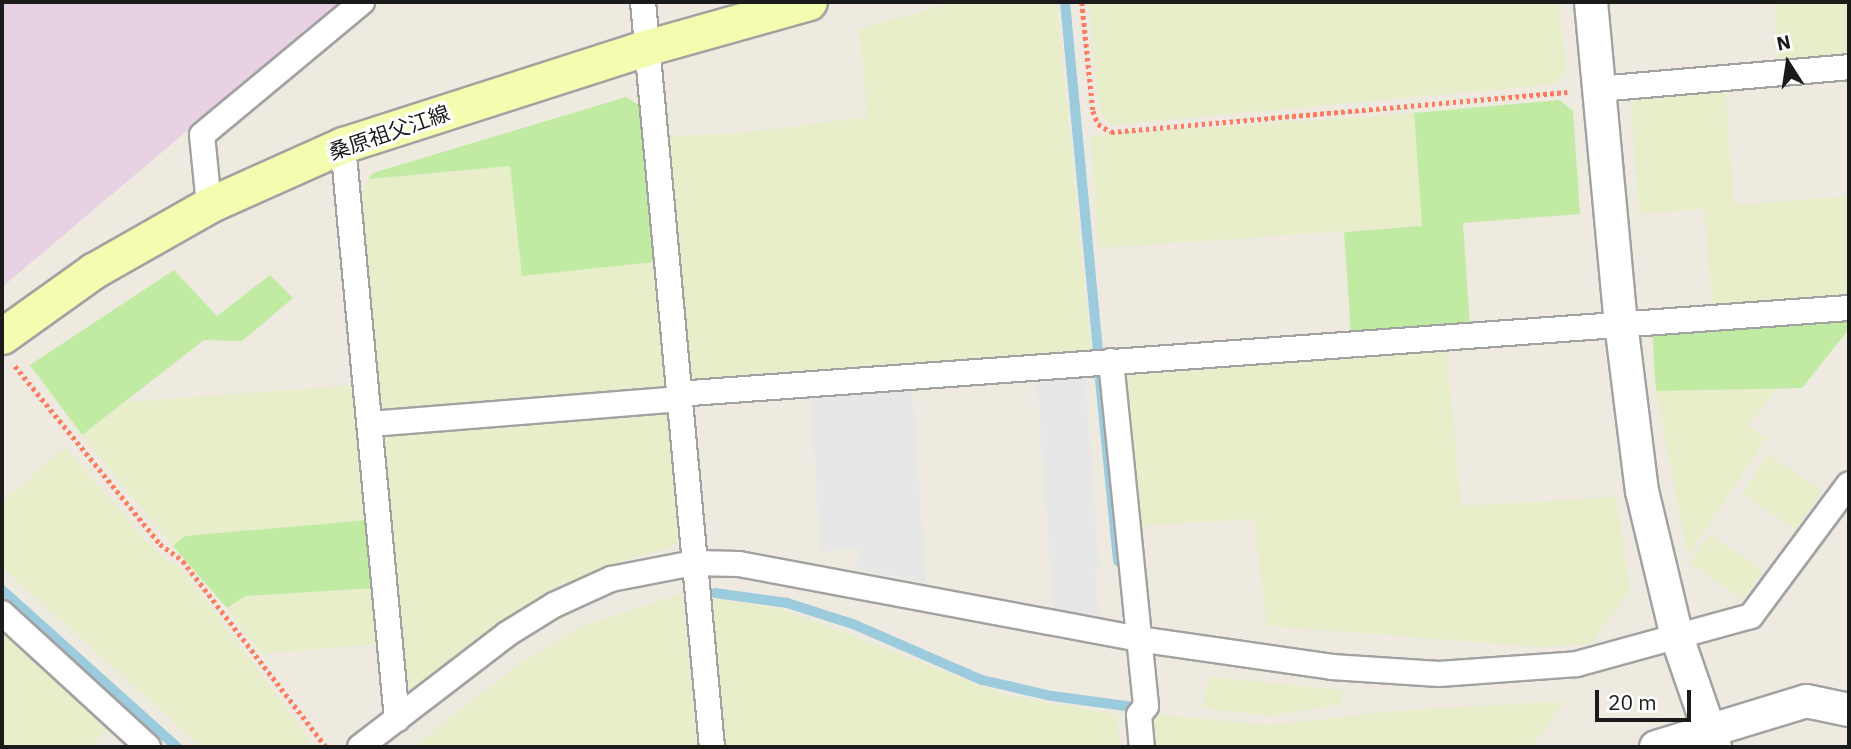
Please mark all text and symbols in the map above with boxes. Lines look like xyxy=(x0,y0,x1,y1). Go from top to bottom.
north arrow xyxy=(1753,28,1823,98)
text: N xyxy=(1774,29,1793,56)
street label: 桑原祖父江線 xyxy=(325,100,453,164)
scale bar xyxy=(1599,676,1695,720)
text: 20 m xyxy=(1608,688,1657,716)

